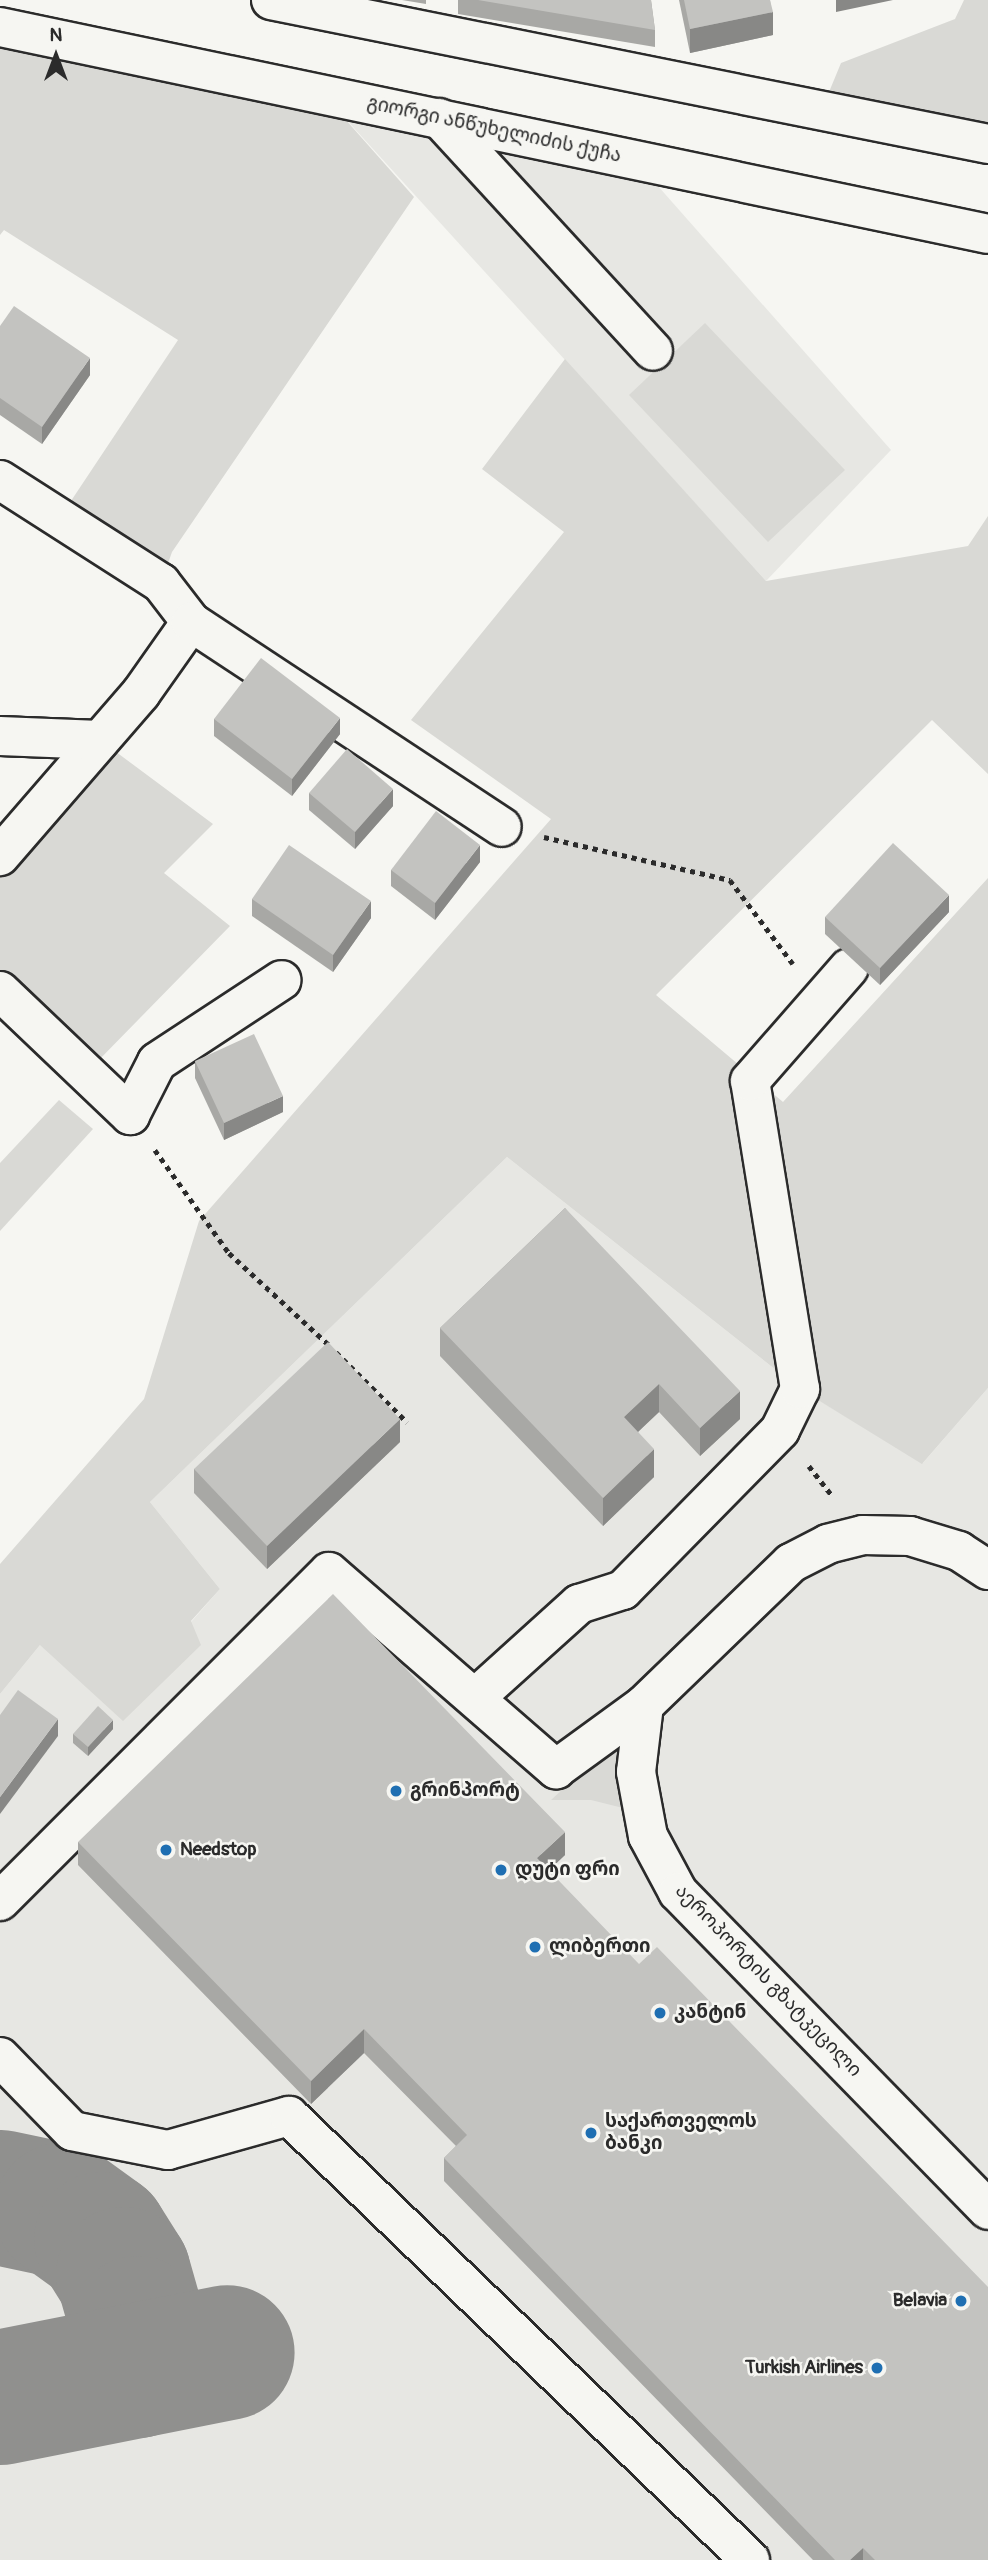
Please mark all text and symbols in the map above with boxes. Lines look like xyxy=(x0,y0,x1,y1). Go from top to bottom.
north arrow xyxy=(21,21,91,91)
text: N xyxy=(50,23,62,47)
street label: გიორგი ანწუხელიძის ქუჩა xyxy=(365,92,623,168)
place label: გრინპორტ xyxy=(410,1780,520,1802)
marker: გრინპორტ xyxy=(388,1783,404,1799)
place label: Needstop xyxy=(180,1839,256,1861)
marker: Needstop xyxy=(158,1842,174,1858)
place label: დუტი ფრი xyxy=(515,1859,620,1881)
marker: დუტი ფრი xyxy=(493,1862,509,1878)
street label: აეროპორტის გზატკეცილი xyxy=(670,1880,866,2082)
place label: ლიბერთი xyxy=(549,1936,651,1958)
marker: ლიბერთი xyxy=(527,1939,543,1955)
place label: კანტინ xyxy=(674,2002,746,2024)
marker: კანტინ xyxy=(652,2005,668,2021)
place label: საქართველოს ბანკი xyxy=(605,2111,757,2155)
marker: საქართველოს ბანკი xyxy=(583,2125,599,2141)
place label: Belavia xyxy=(893,2290,947,2312)
marker: Belavia xyxy=(953,2293,969,2309)
place label: Turkish Airlines xyxy=(745,2357,863,2379)
marker: Turkish Airlines xyxy=(869,2360,885,2376)

